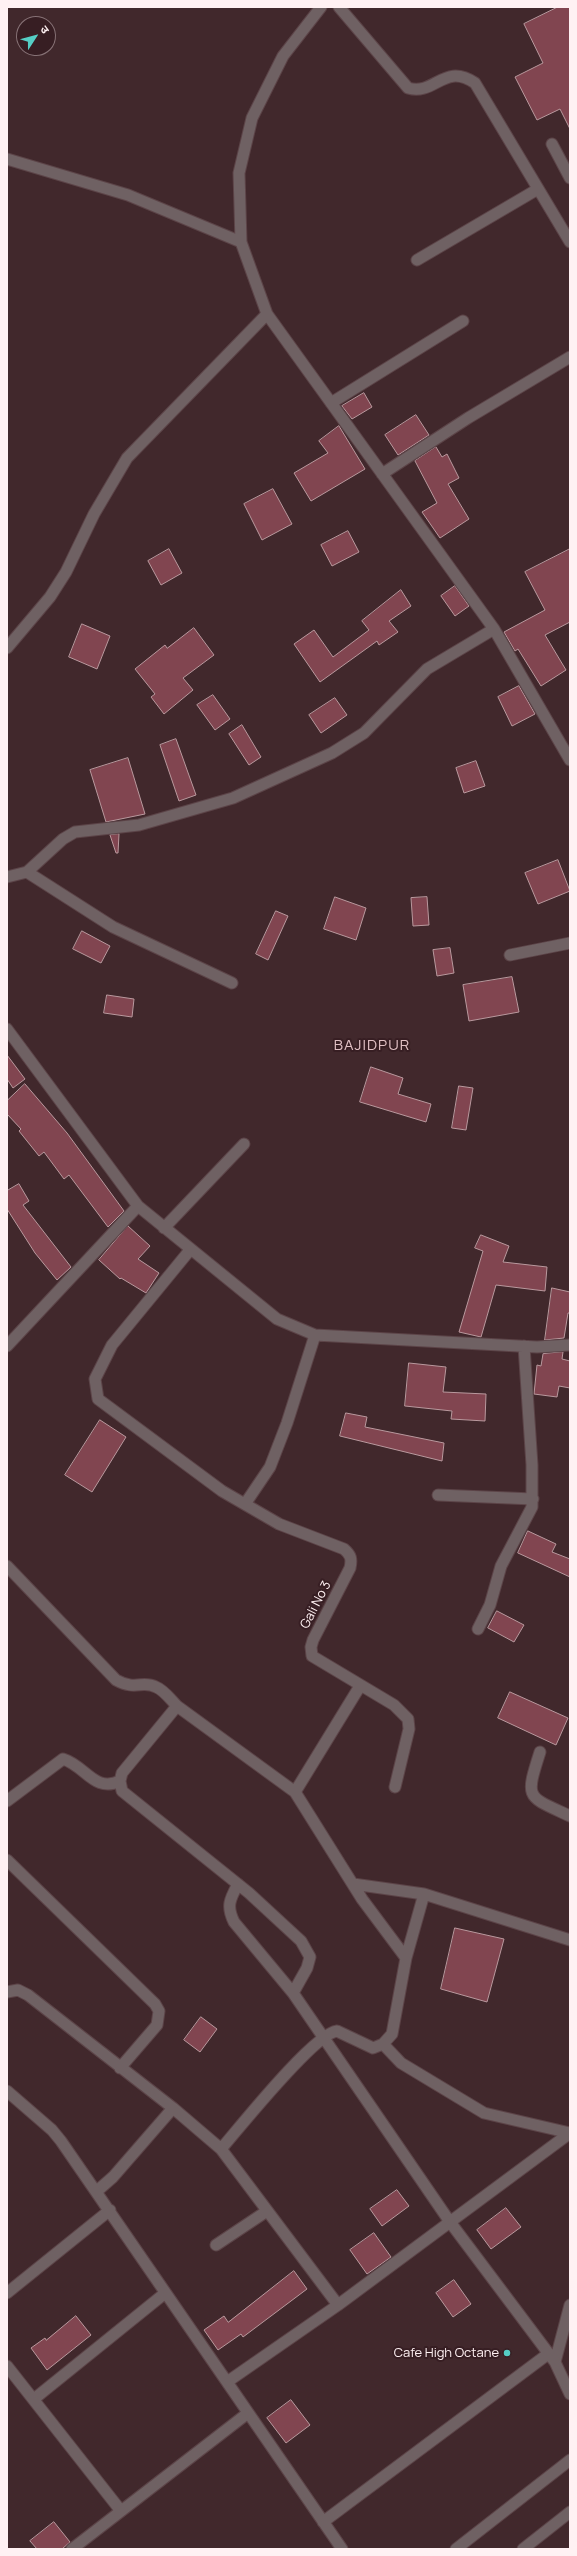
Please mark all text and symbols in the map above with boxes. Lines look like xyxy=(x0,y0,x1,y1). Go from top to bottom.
north arrow xyxy=(16,16,56,56)
text: उ xyxy=(37,22,53,36)
district label: BAJIDPUR xyxy=(334,1037,410,1055)
street label: Gali No 3 xyxy=(297,1579,335,1631)
place label: Cafe High Octane xyxy=(394,2345,499,2361)
marker: Cafe High Octane xyxy=(502,2348,512,2358)

